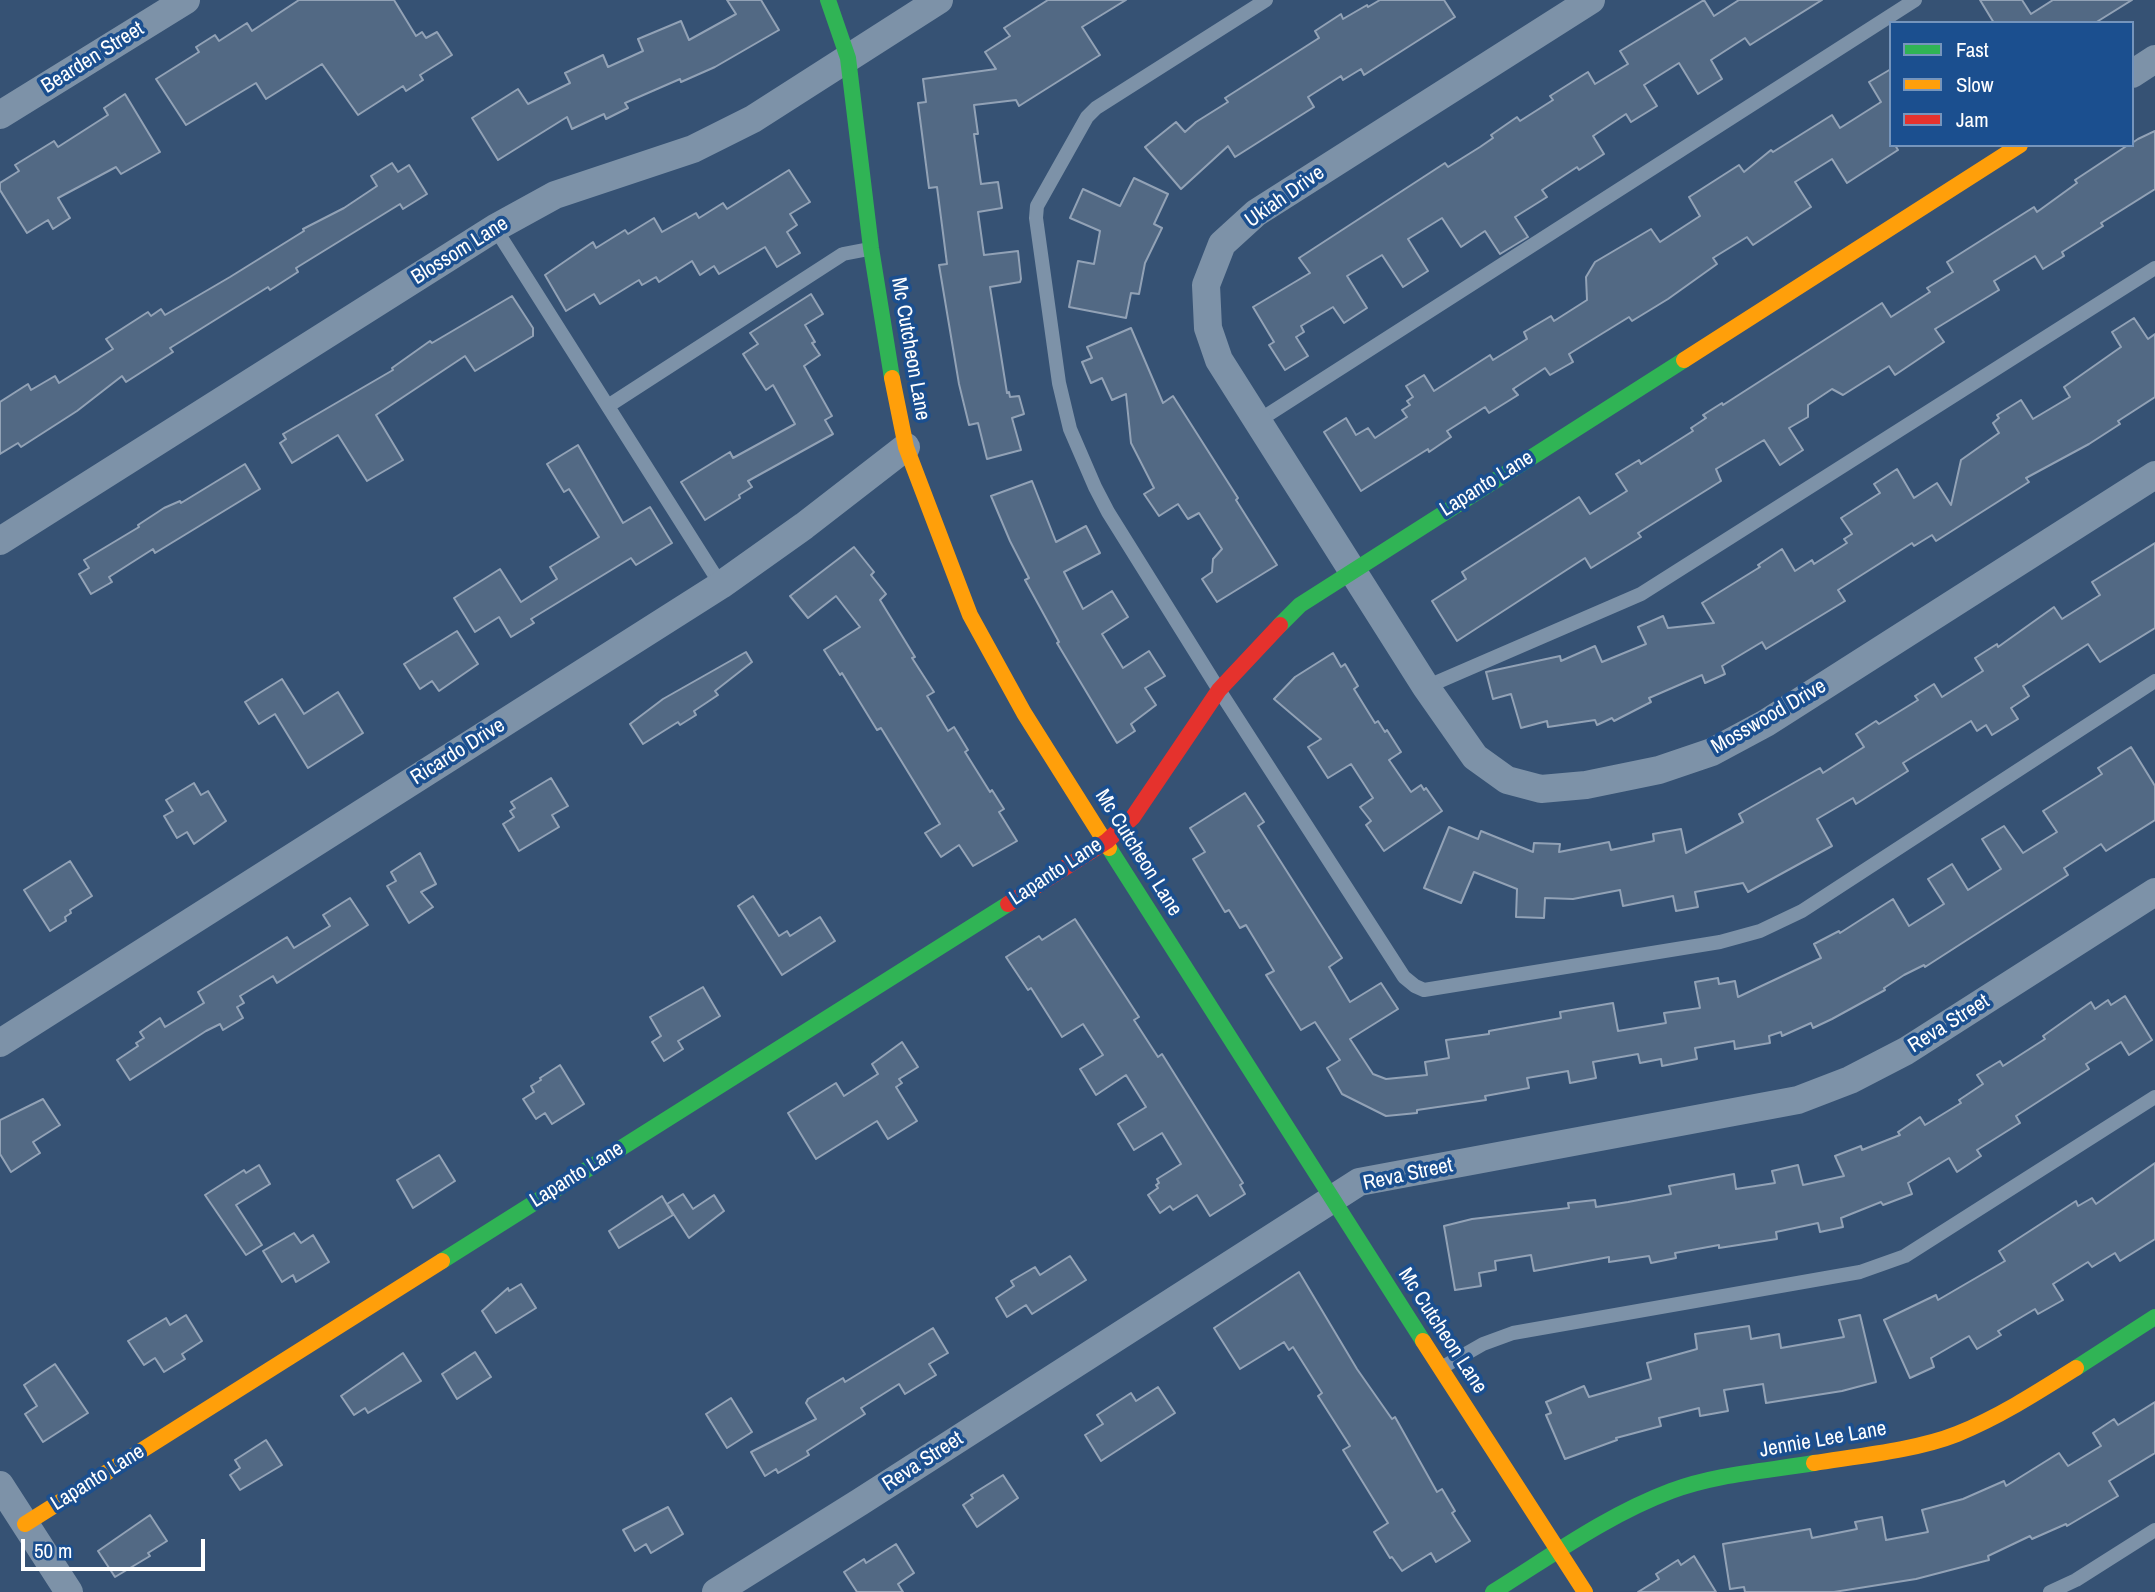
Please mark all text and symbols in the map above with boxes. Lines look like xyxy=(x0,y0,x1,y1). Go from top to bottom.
street label: Bearden Street xyxy=(37,17,149,99)
legend xyxy=(1889,21,2134,147)
text: Fast xyxy=(1956,35,1989,64)
text: Slow xyxy=(1956,70,1993,99)
text: Jam xyxy=(1956,105,1989,134)
street label: Ukiah Drive xyxy=(1241,161,1329,233)
street label: Blossom Lane xyxy=(407,211,513,291)
street label: Mc Cutcheon Lane xyxy=(885,276,935,422)
street label: Lapanto Lane xyxy=(1436,445,1538,523)
street label: Mosswood Drive xyxy=(1707,674,1831,760)
street label: Ricardo Drive xyxy=(406,713,510,791)
street label: Mc Cutcheon Lane xyxy=(1089,785,1187,921)
street label: Lapanto Lane xyxy=(1005,833,1107,911)
street label: Reva Street xyxy=(1904,989,1994,1059)
street label: Lapanto Lane xyxy=(526,1136,628,1214)
street label: Reva Street xyxy=(1361,1153,1455,1197)
street label: Mc Cutcheon Lane xyxy=(1392,1264,1492,1398)
street label: Jennie Lee Lane xyxy=(1758,1416,1888,1464)
street label: Reva Street xyxy=(878,1427,968,1497)
street label: Lapanto Lane xyxy=(47,1439,149,1517)
scale bar xyxy=(24,1526,208,1570)
text: 50 m xyxy=(34,1536,72,1565)

